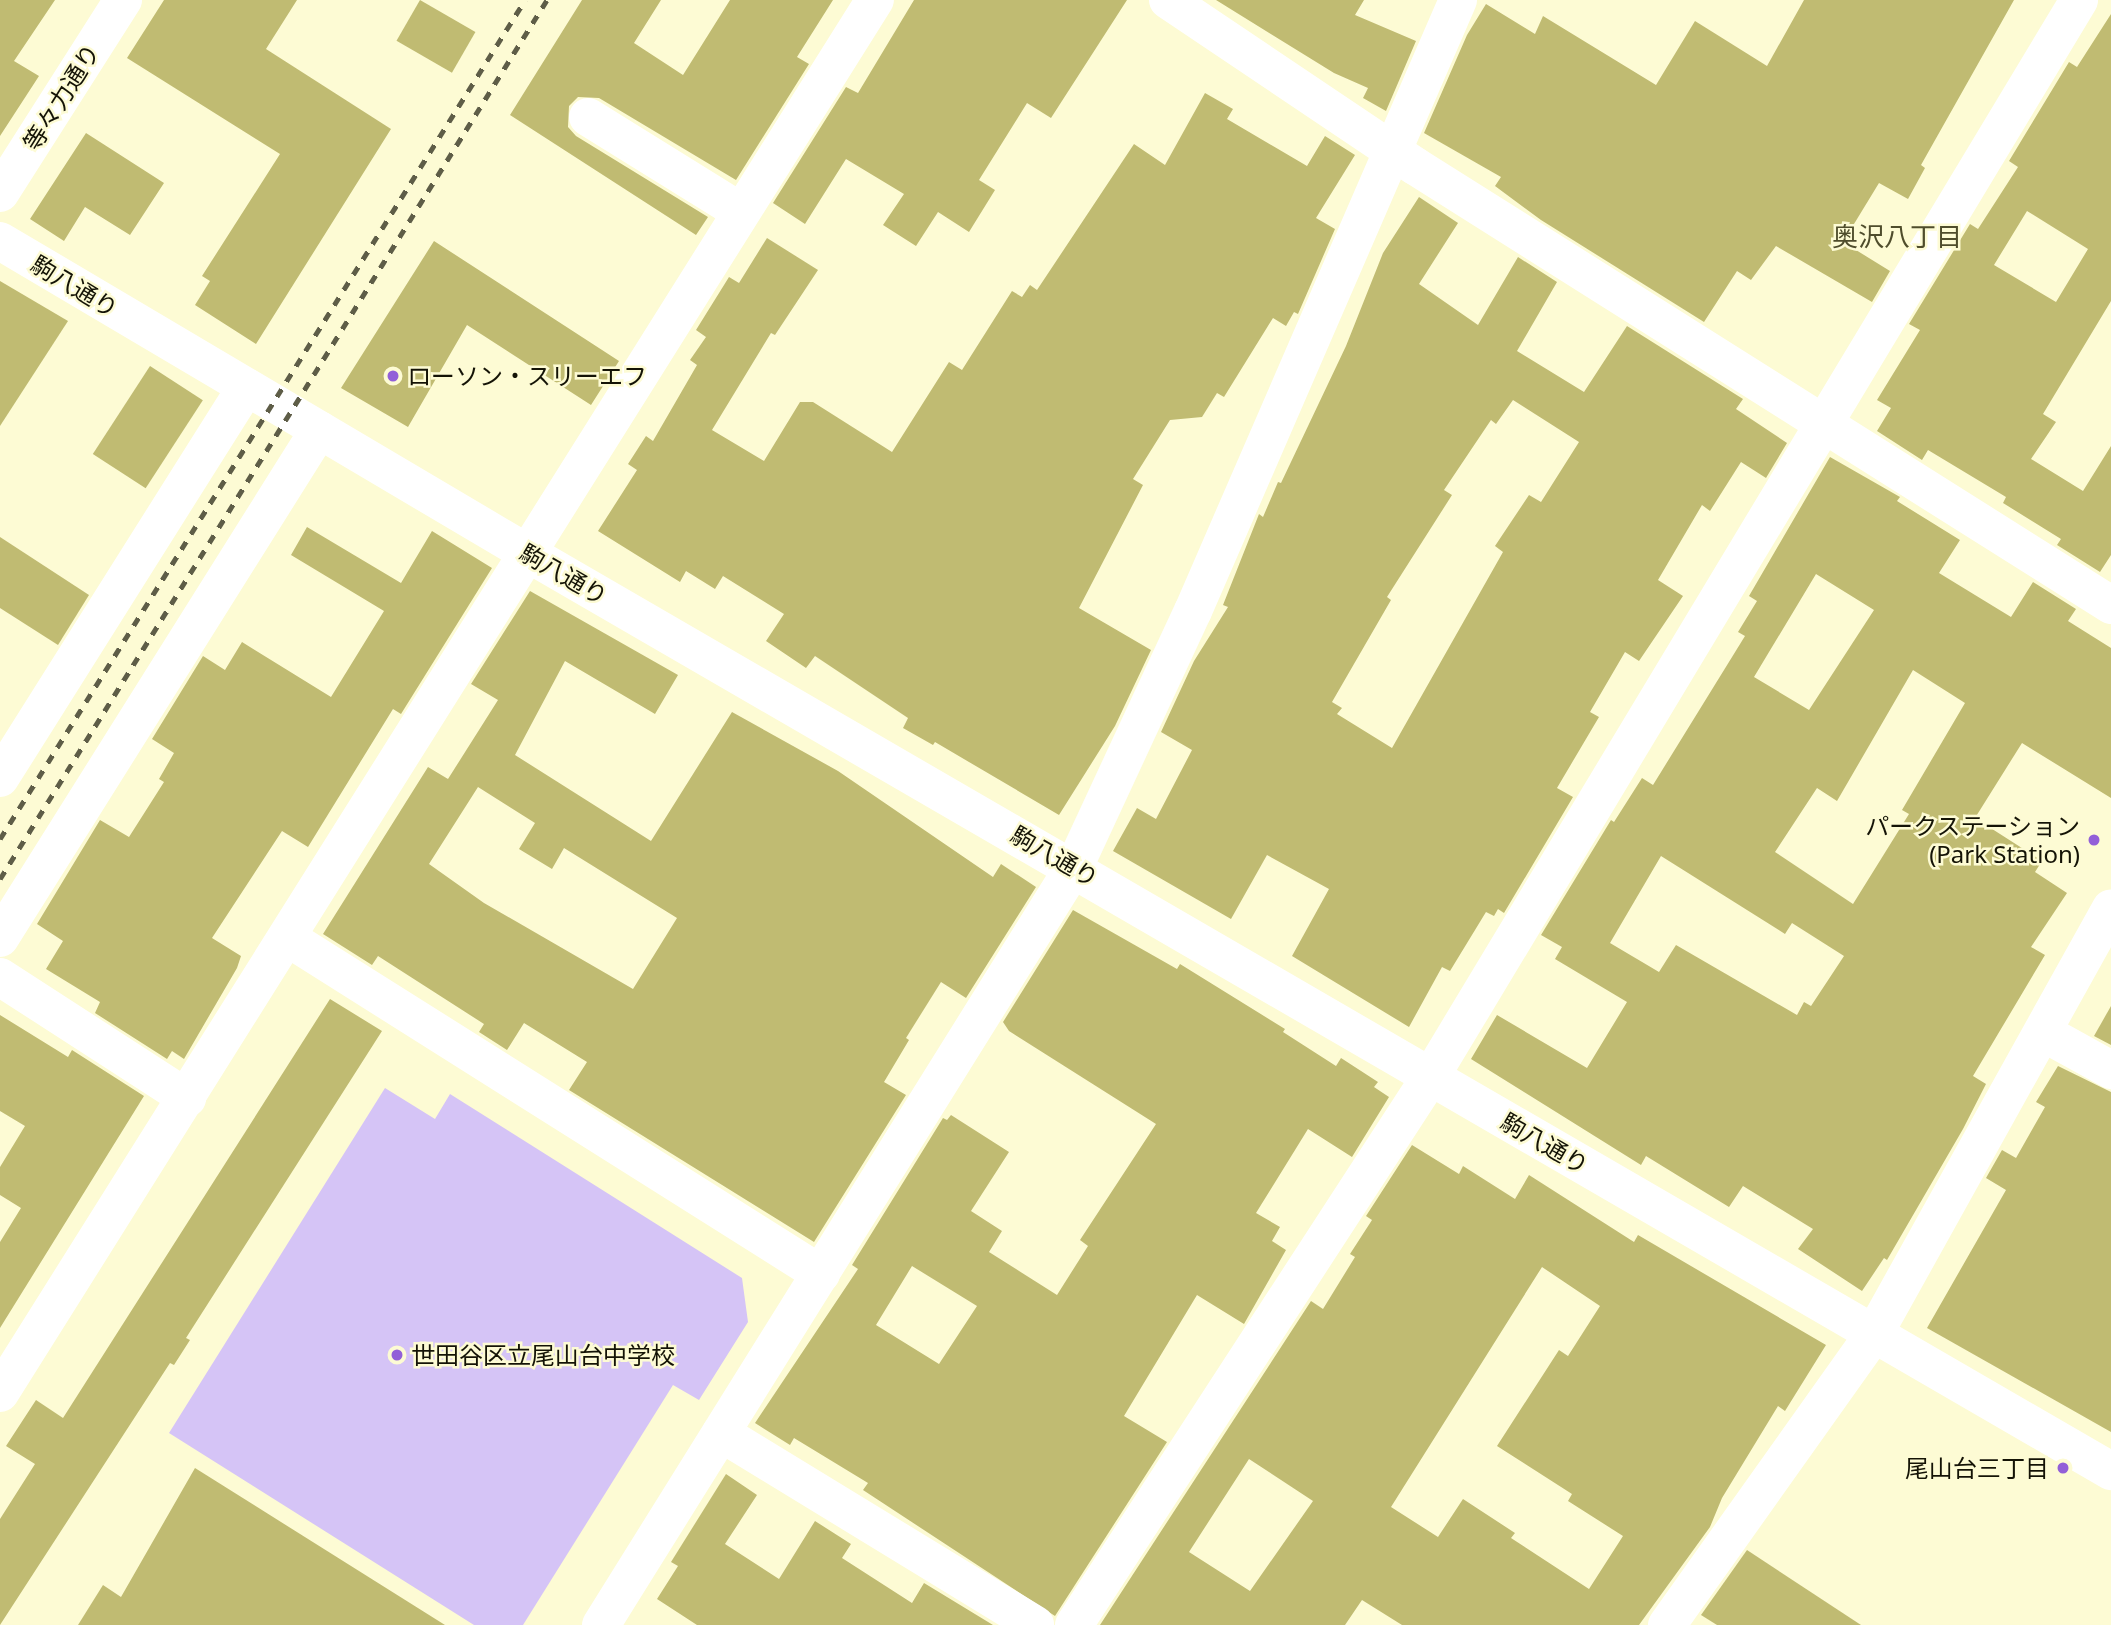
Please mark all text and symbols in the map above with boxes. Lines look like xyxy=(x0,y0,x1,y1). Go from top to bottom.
street label: 等々力通り xyxy=(17,38,105,156)
district label: 奥沢八丁目 xyxy=(1832,221,1962,253)
street label: 駒八通り xyxy=(26,249,124,323)
place label: ローソン・スリーエフ xyxy=(407,362,647,390)
marker: ローソン・スリーエフ xyxy=(385,368,401,384)
street label: 駒八通り xyxy=(515,538,613,610)
place label: パークステーション (Park Station) xyxy=(1864,812,2080,868)
street label: 駒八通り xyxy=(1006,820,1104,892)
marker: パークステーション (Park Station) xyxy=(2086,832,2102,848)
street label: 駒八通り xyxy=(1496,1107,1594,1179)
place label: 世田谷区立尾山台中学校 xyxy=(411,1341,675,1369)
marker: 世田谷区立尾山台中学校 xyxy=(389,1347,405,1363)
place label: 尾山台三丁目 xyxy=(1905,1454,2049,1482)
marker: 尾山台三丁目 xyxy=(2055,1460,2071,1476)

